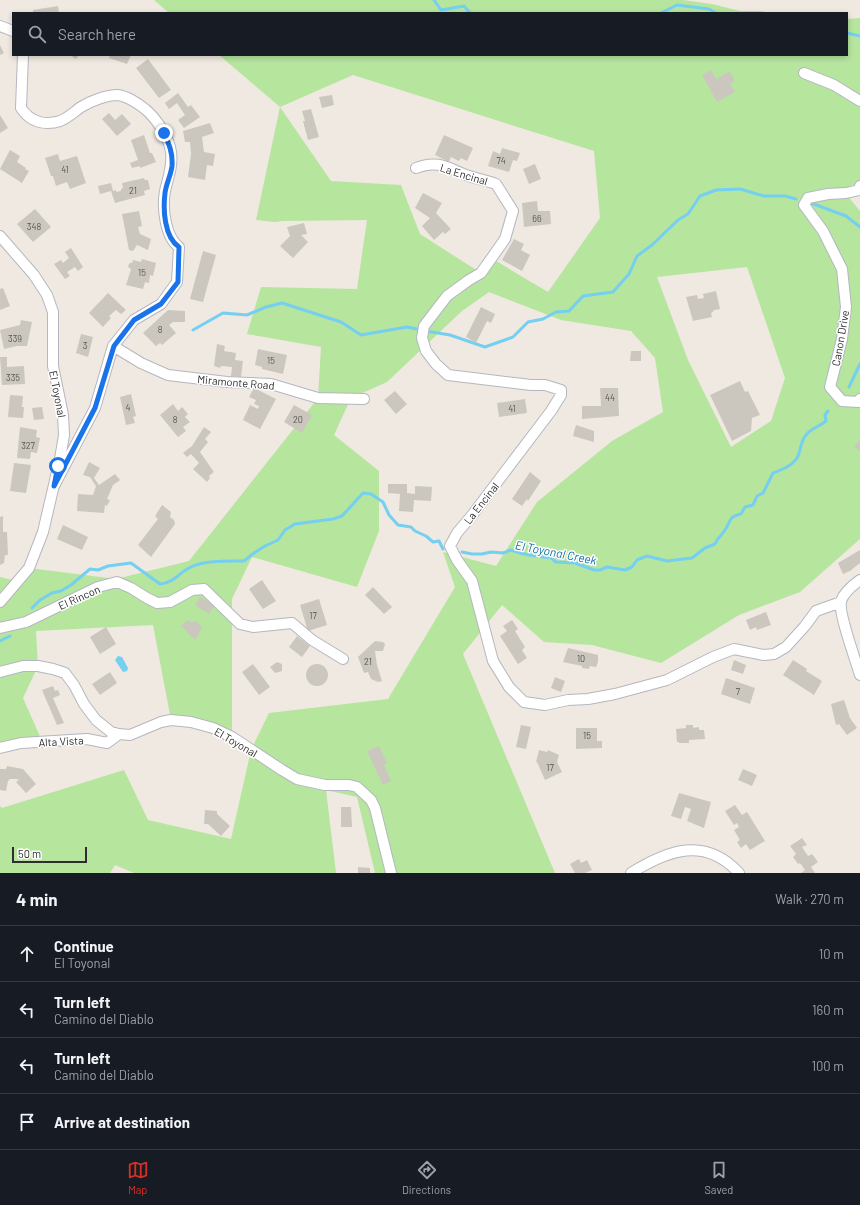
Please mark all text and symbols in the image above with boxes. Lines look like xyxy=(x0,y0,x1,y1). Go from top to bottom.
search box xyxy=(12,12,848,56)
icon: search xyxy=(26,23,48,45)
text: Search here xyxy=(58,25,136,43)
route end xyxy=(155,124,173,142)
house number: 74 xyxy=(496,155,506,166)
street label: La Encinal xyxy=(439,161,489,187)
house number: 41 xyxy=(61,164,69,175)
house number: 21 xyxy=(129,185,137,196)
house number: 66 xyxy=(532,213,542,224)
house number: 348 xyxy=(27,221,41,232)
house number: 15 xyxy=(138,267,146,278)
street label: Canon Drive xyxy=(829,309,851,367)
house number: 8 xyxy=(158,324,163,335)
house number: 339 xyxy=(8,333,22,344)
house number: 3 xyxy=(83,340,88,351)
house number: 15 xyxy=(267,355,275,366)
street label: El Toyonal xyxy=(47,369,69,419)
house number: 335 xyxy=(6,372,20,383)
street label: Miramonte Road xyxy=(197,372,275,392)
house number: 44 xyxy=(605,392,615,403)
house number: 4 xyxy=(126,402,131,413)
house number: 41 xyxy=(508,403,516,414)
house number: 8 xyxy=(173,414,178,425)
house number: 20 xyxy=(293,414,303,425)
house number: 327 xyxy=(21,440,36,451)
route start xyxy=(49,457,67,475)
street label: La Encinal xyxy=(461,480,501,526)
water label: El Toyonal Creek xyxy=(514,537,598,567)
street label: El Rincon xyxy=(56,582,102,612)
house number: 17 xyxy=(309,610,317,621)
house number: 10 xyxy=(577,653,585,664)
house number: 21 xyxy=(364,656,372,667)
house number: 7 xyxy=(736,686,741,697)
street label: El Toyonal xyxy=(212,724,260,760)
house number: 15 xyxy=(583,730,591,741)
street label: Alta Vista xyxy=(38,733,84,749)
house number: 17 xyxy=(546,762,554,773)
scale bar xyxy=(12,845,87,864)
text: 50 m xyxy=(18,847,41,860)
text: 4 min xyxy=(16,889,58,909)
text: Walk · 270 m xyxy=(775,891,844,907)
text: Continue xyxy=(54,937,114,955)
icon: ahead xyxy=(16,943,38,965)
text: 10 m xyxy=(819,946,844,962)
text: El Toyonal xyxy=(54,955,110,971)
text: Turn left xyxy=(54,993,110,1011)
icon: left xyxy=(16,999,38,1021)
text: 160 m xyxy=(812,1002,844,1018)
text: Camino del Diablo xyxy=(54,1011,154,1027)
text: Turn left xyxy=(54,1049,110,1067)
icon: left xyxy=(16,1055,38,1077)
text: 100 m xyxy=(811,1058,844,1074)
text: Camino del Diablo xyxy=(54,1067,154,1083)
icon: arrive xyxy=(16,1111,38,1133)
text: Arrive at destination xyxy=(54,1113,190,1131)
tab: Map xyxy=(127,1159,149,1196)
tab: Directions xyxy=(402,1159,451,1196)
tab: Saved xyxy=(704,1159,733,1196)

